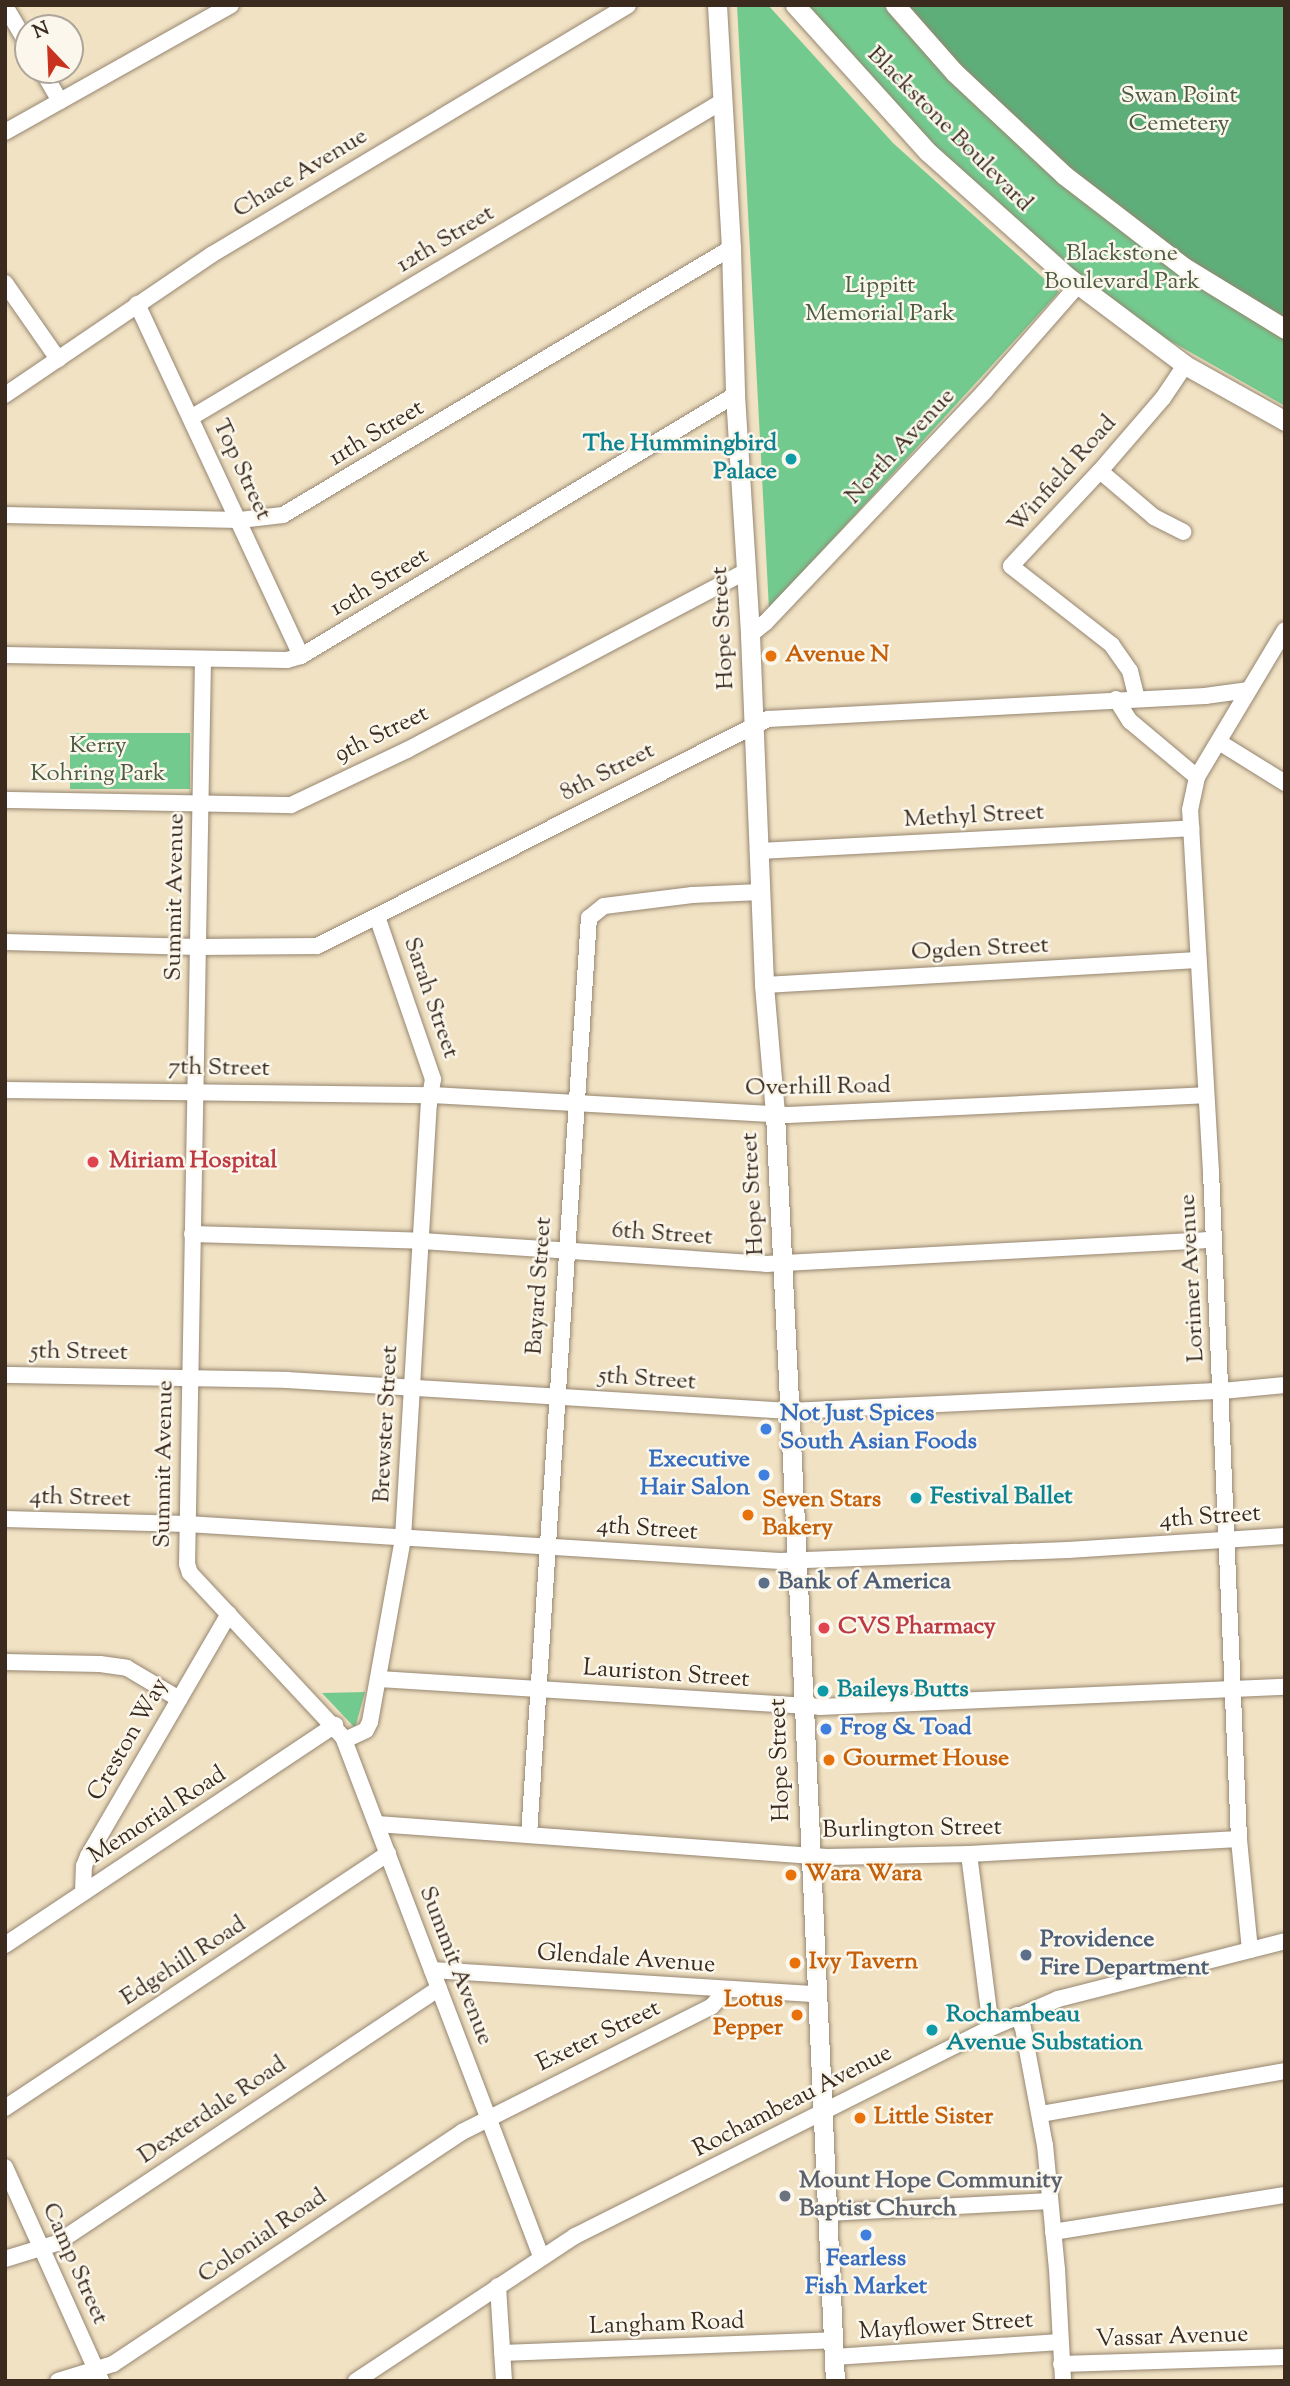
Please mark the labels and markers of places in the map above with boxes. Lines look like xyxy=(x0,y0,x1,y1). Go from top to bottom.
place label: The Hummingbird Palace xyxy=(583,431,777,487)
marker: The Hummingbird Palace xyxy=(783,451,799,467)
place label: Avenue N xyxy=(785,642,889,670)
marker: Avenue N xyxy=(763,648,779,664)
place label: Miriam Hospital xyxy=(109,1148,277,1176)
marker: Miriam Hospital xyxy=(83,1152,103,1172)
place label: Not Just Spices South Asian Foods xyxy=(780,1401,977,1457)
marker: Not Just Spices South Asian Foods xyxy=(758,1421,774,1437)
place label: Executive Hair Salon xyxy=(640,1447,750,1503)
marker: Executive Hair Salon xyxy=(756,1467,772,1483)
place label: Festival Ballet xyxy=(930,1484,1072,1512)
place label: Seven Stars Bakery xyxy=(762,1487,881,1543)
marker: Festival Ballet xyxy=(908,1490,924,1506)
marker: Seven Stars Bakery xyxy=(740,1507,756,1523)
place label: Bank of America xyxy=(778,1569,951,1597)
marker: Bank of America xyxy=(756,1575,772,1591)
place label: CVS Pharmacy xyxy=(838,1614,996,1642)
marker: CVS Pharmacy xyxy=(816,1620,832,1636)
place label: Baileys Butts xyxy=(837,1677,969,1705)
marker: Baileys Butts xyxy=(815,1683,831,1699)
place label: Frog & Toad xyxy=(840,1715,972,1743)
marker: Frog & Toad xyxy=(818,1721,834,1737)
place label: Gourmet House xyxy=(843,1746,1009,1774)
marker: Gourmet House xyxy=(821,1752,837,1768)
place label: Wara Wara xyxy=(805,1861,922,1889)
marker: Wara Wara xyxy=(783,1867,799,1883)
place label: Providence Fire Department xyxy=(1040,1927,1209,1983)
marker: Providence Fire Department xyxy=(1018,1947,1034,1963)
place label: Ivy Tavern xyxy=(809,1949,918,1977)
marker: Ivy Tavern xyxy=(787,1955,803,1971)
place label: Lotus Pepper xyxy=(713,1987,783,2043)
place label: Rochambeau Avenue Substation xyxy=(946,2002,1143,2058)
marker: Lotus Pepper xyxy=(789,2007,805,2023)
marker: Rochambeau Avenue Substation xyxy=(924,2022,940,2038)
place label: Little Sister xyxy=(874,2104,993,2132)
marker: Little Sister xyxy=(852,2110,868,2126)
place label: Mount Hope Community Baptist Church xyxy=(799,2168,1063,2224)
marker: Mount Hope Community Baptist Church xyxy=(777,2188,793,2204)
marker: Fearless Fish Market xyxy=(858,2227,874,2243)
place label: Fearless Fish Market xyxy=(805,2246,927,2302)

